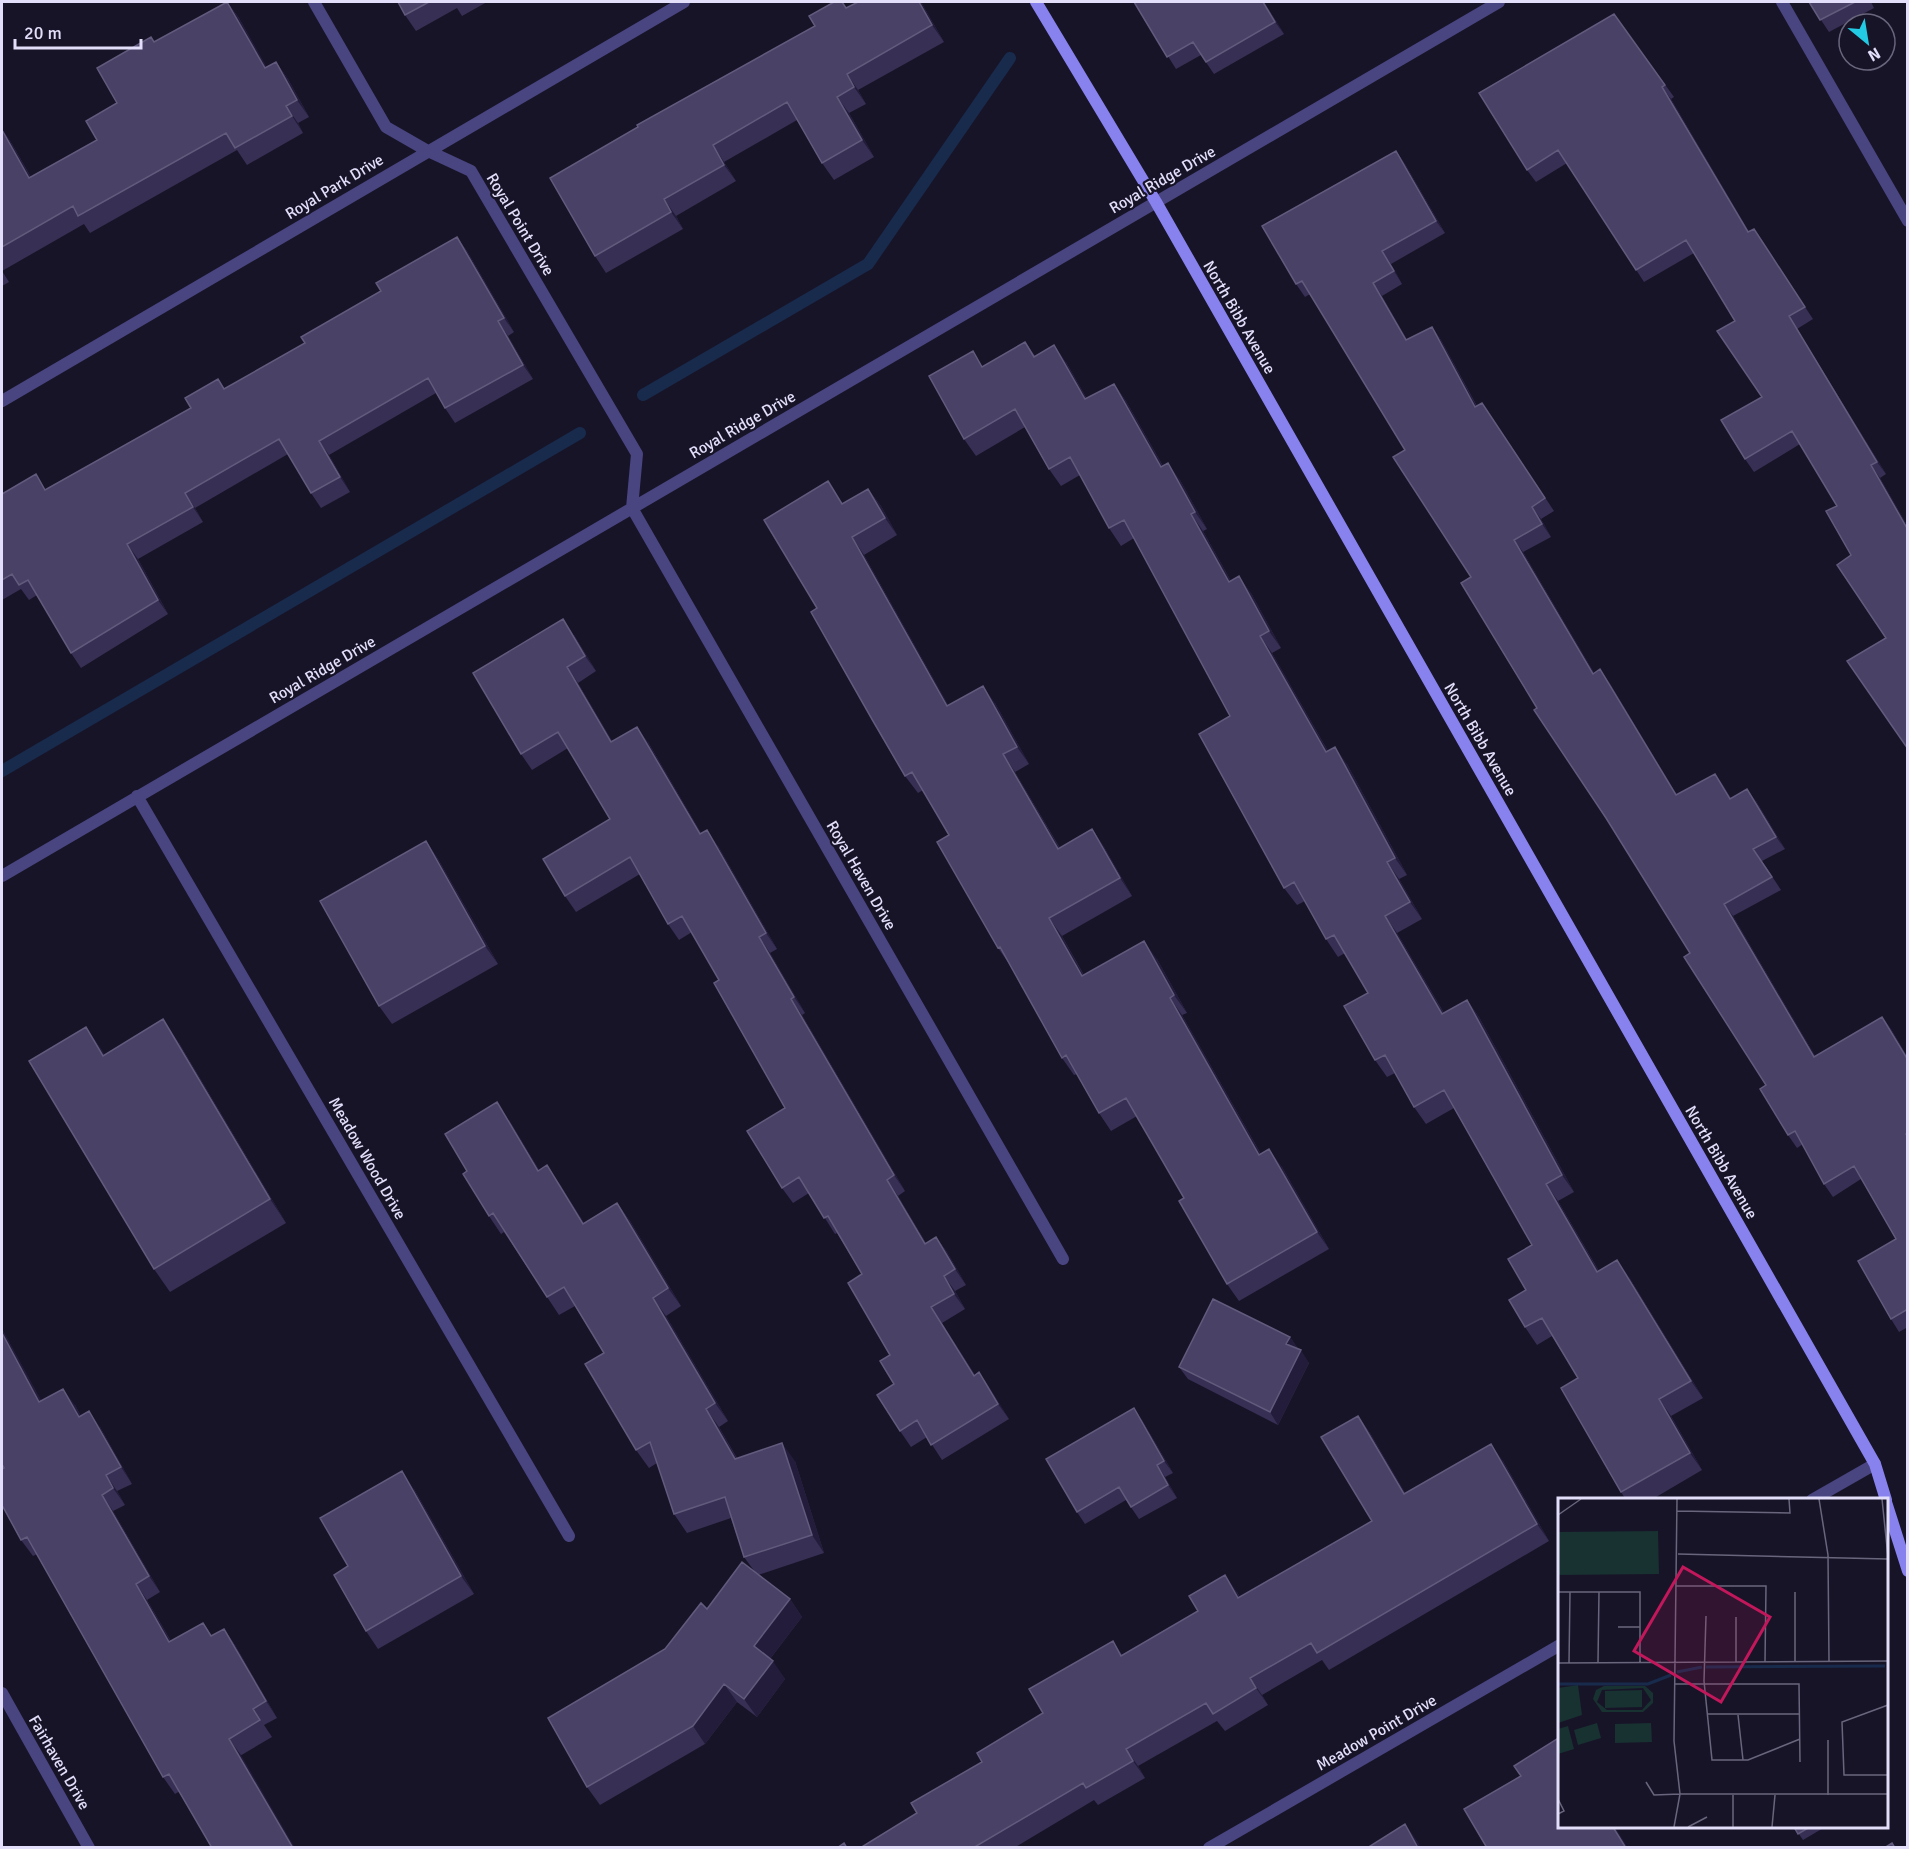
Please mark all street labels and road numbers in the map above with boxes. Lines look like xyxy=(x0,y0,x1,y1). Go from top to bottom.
street label: Royal Ridge Drive xyxy=(1106,141,1219,218)
street label: Royal Park Drive xyxy=(282,150,387,224)
street label: Royal Point Drive xyxy=(482,170,559,279)
street label: North Bibb Avenue xyxy=(1199,257,1280,378)
street label: Royal Ridge Drive xyxy=(686,386,799,463)
street label: Royal Ridge Drive xyxy=(266,631,379,708)
street label: North Bibb Avenue xyxy=(1440,679,1521,800)
street label: Royal Haven Drive xyxy=(822,817,901,934)
street label: Meadow Wood Drive xyxy=(324,1094,410,1223)
street label: North Bibb Avenue xyxy=(1681,1102,1762,1223)
street label: Meadow Point Drive xyxy=(1313,1690,1440,1775)
street label: Fairhaven Drive xyxy=(24,1712,94,1813)

